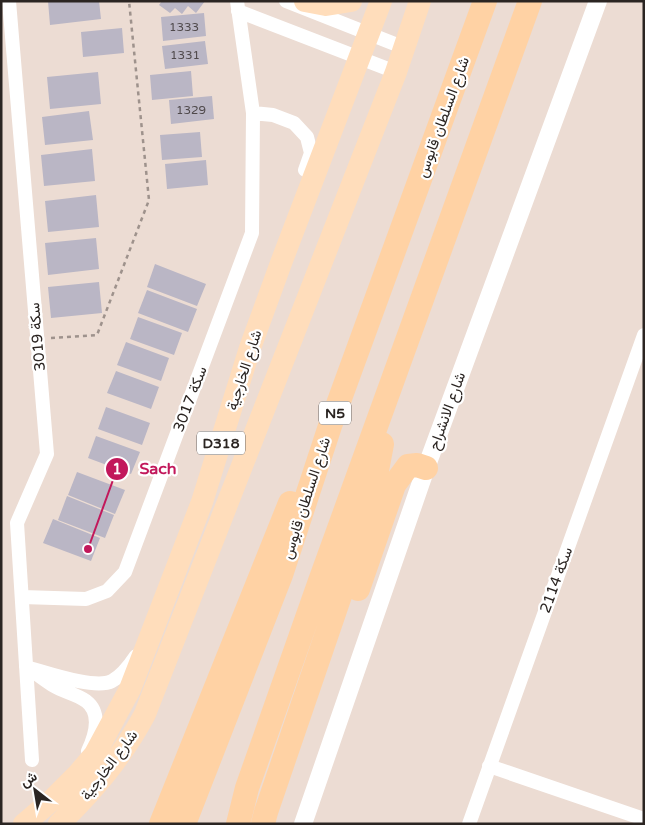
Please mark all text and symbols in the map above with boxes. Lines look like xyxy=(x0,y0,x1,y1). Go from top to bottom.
house number: 1333 xyxy=(169,20,199,34)
house number: 1331 xyxy=(170,48,200,62)
street label: شارع السلطان قابوس xyxy=(413,54,475,180)
house number: 1329 xyxy=(176,103,206,117)
street label: سكة 3019 xyxy=(25,302,49,372)
street label: شارع الخارجية xyxy=(223,327,267,413)
street label: سكة 3017 xyxy=(169,363,211,434)
street label: شارع الانشراح xyxy=(425,370,471,453)
road number: N5 xyxy=(319,402,351,424)
road number: D318 xyxy=(197,432,245,454)
street label: شارع السلطان قابوس xyxy=(278,435,336,562)
callout: Sach xyxy=(104,453,187,484)
text: Sach xyxy=(139,459,177,479)
text: 1 xyxy=(112,460,122,478)
street label: سكة 2114 xyxy=(536,544,576,615)
street label: شارع الخارجية xyxy=(77,726,143,805)
north arrow xyxy=(10,765,60,815)
text: ش xyxy=(17,768,40,791)

